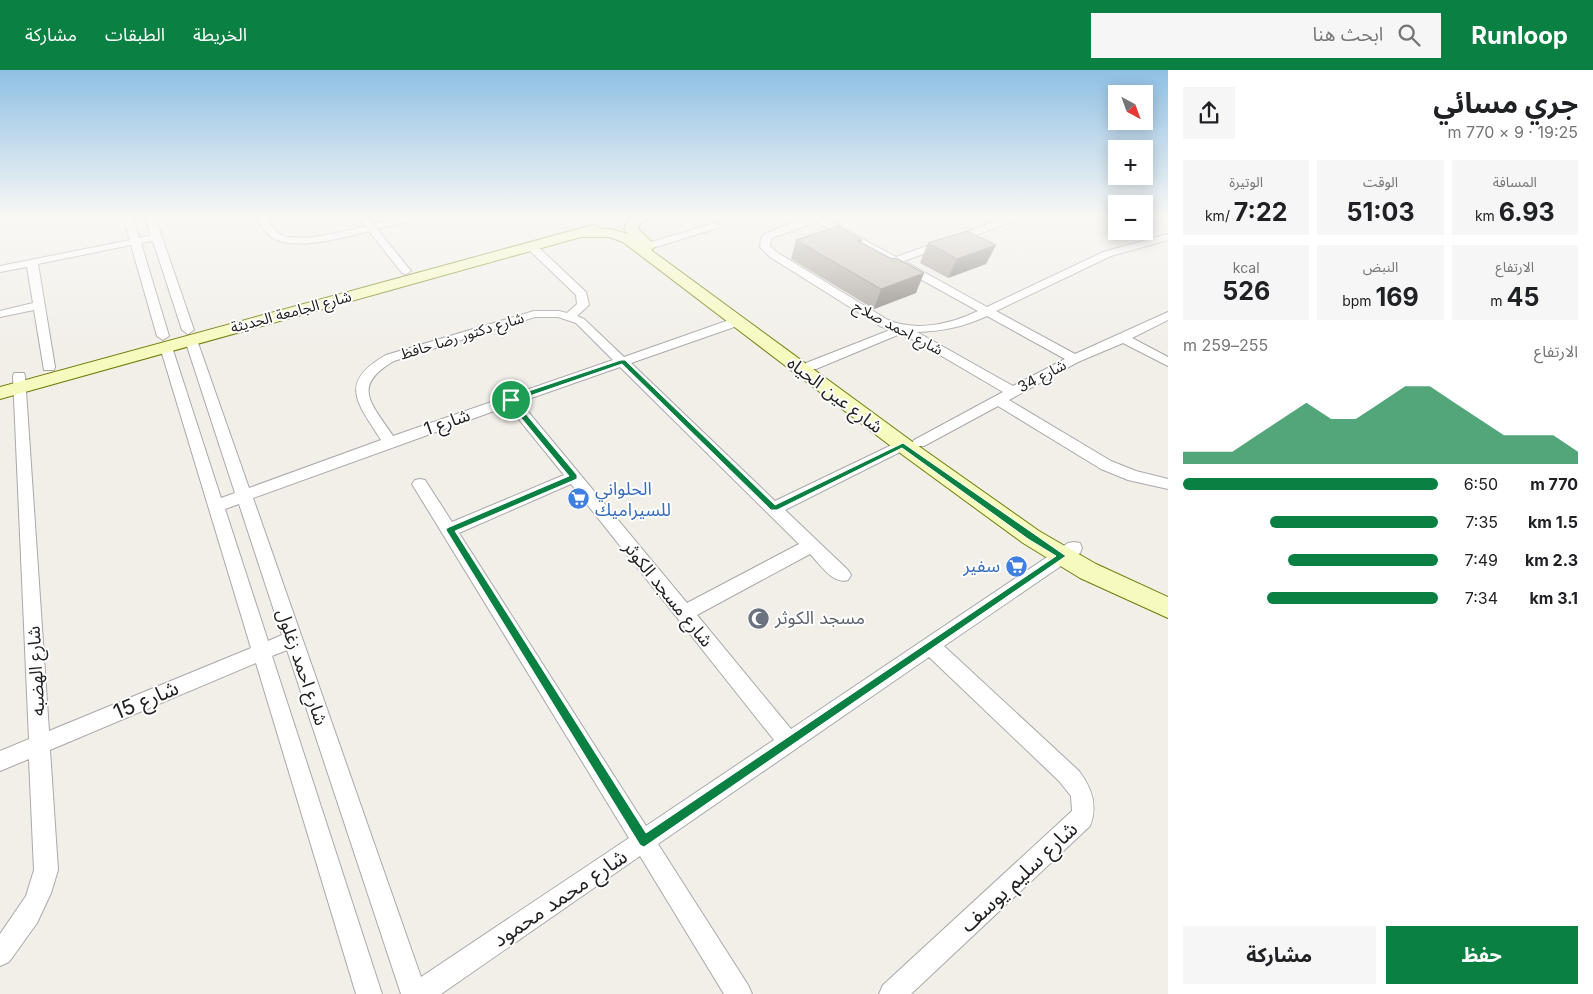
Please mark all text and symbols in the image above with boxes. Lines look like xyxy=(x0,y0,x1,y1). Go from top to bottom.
search box xyxy=(1091,13,1441,58)
icon: search xyxy=(1395,21,1423,49)
text: Runloop xyxy=(1471,21,1568,50)
text: ابحث هنا xyxy=(1312,23,1383,46)
text: مشاركة xyxy=(25,24,77,45)
text: الطبقات xyxy=(105,24,165,45)
text: الخريطة xyxy=(193,24,247,45)
north arrow xyxy=(1108,85,1152,130)
map controls xyxy=(1108,85,1153,240)
text: جري مسائي xyxy=(1433,86,1578,120)
button: share xyxy=(1183,87,1235,139)
text: 19:25 · 9 × 770 m xyxy=(1448,122,1578,142)
button: + xyxy=(1108,140,1153,185)
text: الوتيرة xyxy=(1229,173,1263,190)
text: الوقت xyxy=(1363,173,1398,190)
text: المسافة xyxy=(1493,173,1537,190)
button: − xyxy=(1108,195,1153,240)
text: 7:22 xyxy=(1234,197,1287,227)
text: 51:03 xyxy=(1346,197,1415,227)
text: 6.93 xyxy=(1499,197,1555,227)
text: /km xyxy=(1205,207,1234,224)
text: km xyxy=(1475,207,1499,224)
text: النبض xyxy=(1363,258,1398,275)
text: الارتفاع xyxy=(1496,258,1534,275)
text: kcal xyxy=(1233,259,1260,276)
text: 526 xyxy=(1222,276,1270,306)
text: 169 xyxy=(1376,282,1419,312)
text: 45 xyxy=(1506,282,1539,312)
street label: شارع الجامعة الحديثة xyxy=(228,286,354,340)
text: bpm xyxy=(1342,292,1376,309)
text: m xyxy=(1490,292,1506,309)
street label: شارع احمد صلاح xyxy=(849,296,947,362)
street label: شارع دكتور رضا حافظ xyxy=(398,308,527,366)
text: 255–259 m xyxy=(1183,335,1268,355)
text: الارتفاع xyxy=(1534,341,1578,361)
street label: شارع عين الحياه xyxy=(781,352,887,440)
street label: شارع 34 xyxy=(1014,355,1071,399)
pin xyxy=(490,379,532,421)
icon: arrive xyxy=(497,386,525,414)
street label: شارع 1 xyxy=(421,404,474,443)
text: 6:50 xyxy=(1464,474,1498,494)
text: 770 m xyxy=(1530,474,1578,494)
place label: الحلواني للسيراميك xyxy=(595,478,671,521)
supermarket icon: الحلواني للسيراميك xyxy=(567,487,591,511)
text: 7:35 xyxy=(1465,512,1498,532)
text: 1.5 km xyxy=(1528,512,1578,532)
street label: شارع مسجد الكوثر xyxy=(616,536,717,653)
text: 7:49 xyxy=(1465,550,1498,570)
text: 2.3 km xyxy=(1525,550,1578,570)
supermarket icon: سفير xyxy=(1004,554,1028,578)
place label: سفير xyxy=(962,555,1000,577)
text: 7:34 xyxy=(1465,588,1498,608)
text: 3.1 km xyxy=(1530,588,1578,608)
street label: شارع احمد زغلول xyxy=(269,606,332,729)
mosque icon: مسجد الكوثر xyxy=(747,606,771,630)
place label: مسجد الكوثر xyxy=(774,607,865,629)
street label: شارع الهضبه xyxy=(23,625,52,717)
street label: شارع 15 xyxy=(110,675,183,727)
street label: شارع سليم يوسف xyxy=(955,816,1084,939)
street label: شارع محمد محمود xyxy=(488,843,633,954)
button: مشاركة xyxy=(1183,926,1376,984)
button: حفظ xyxy=(1386,926,1578,984)

